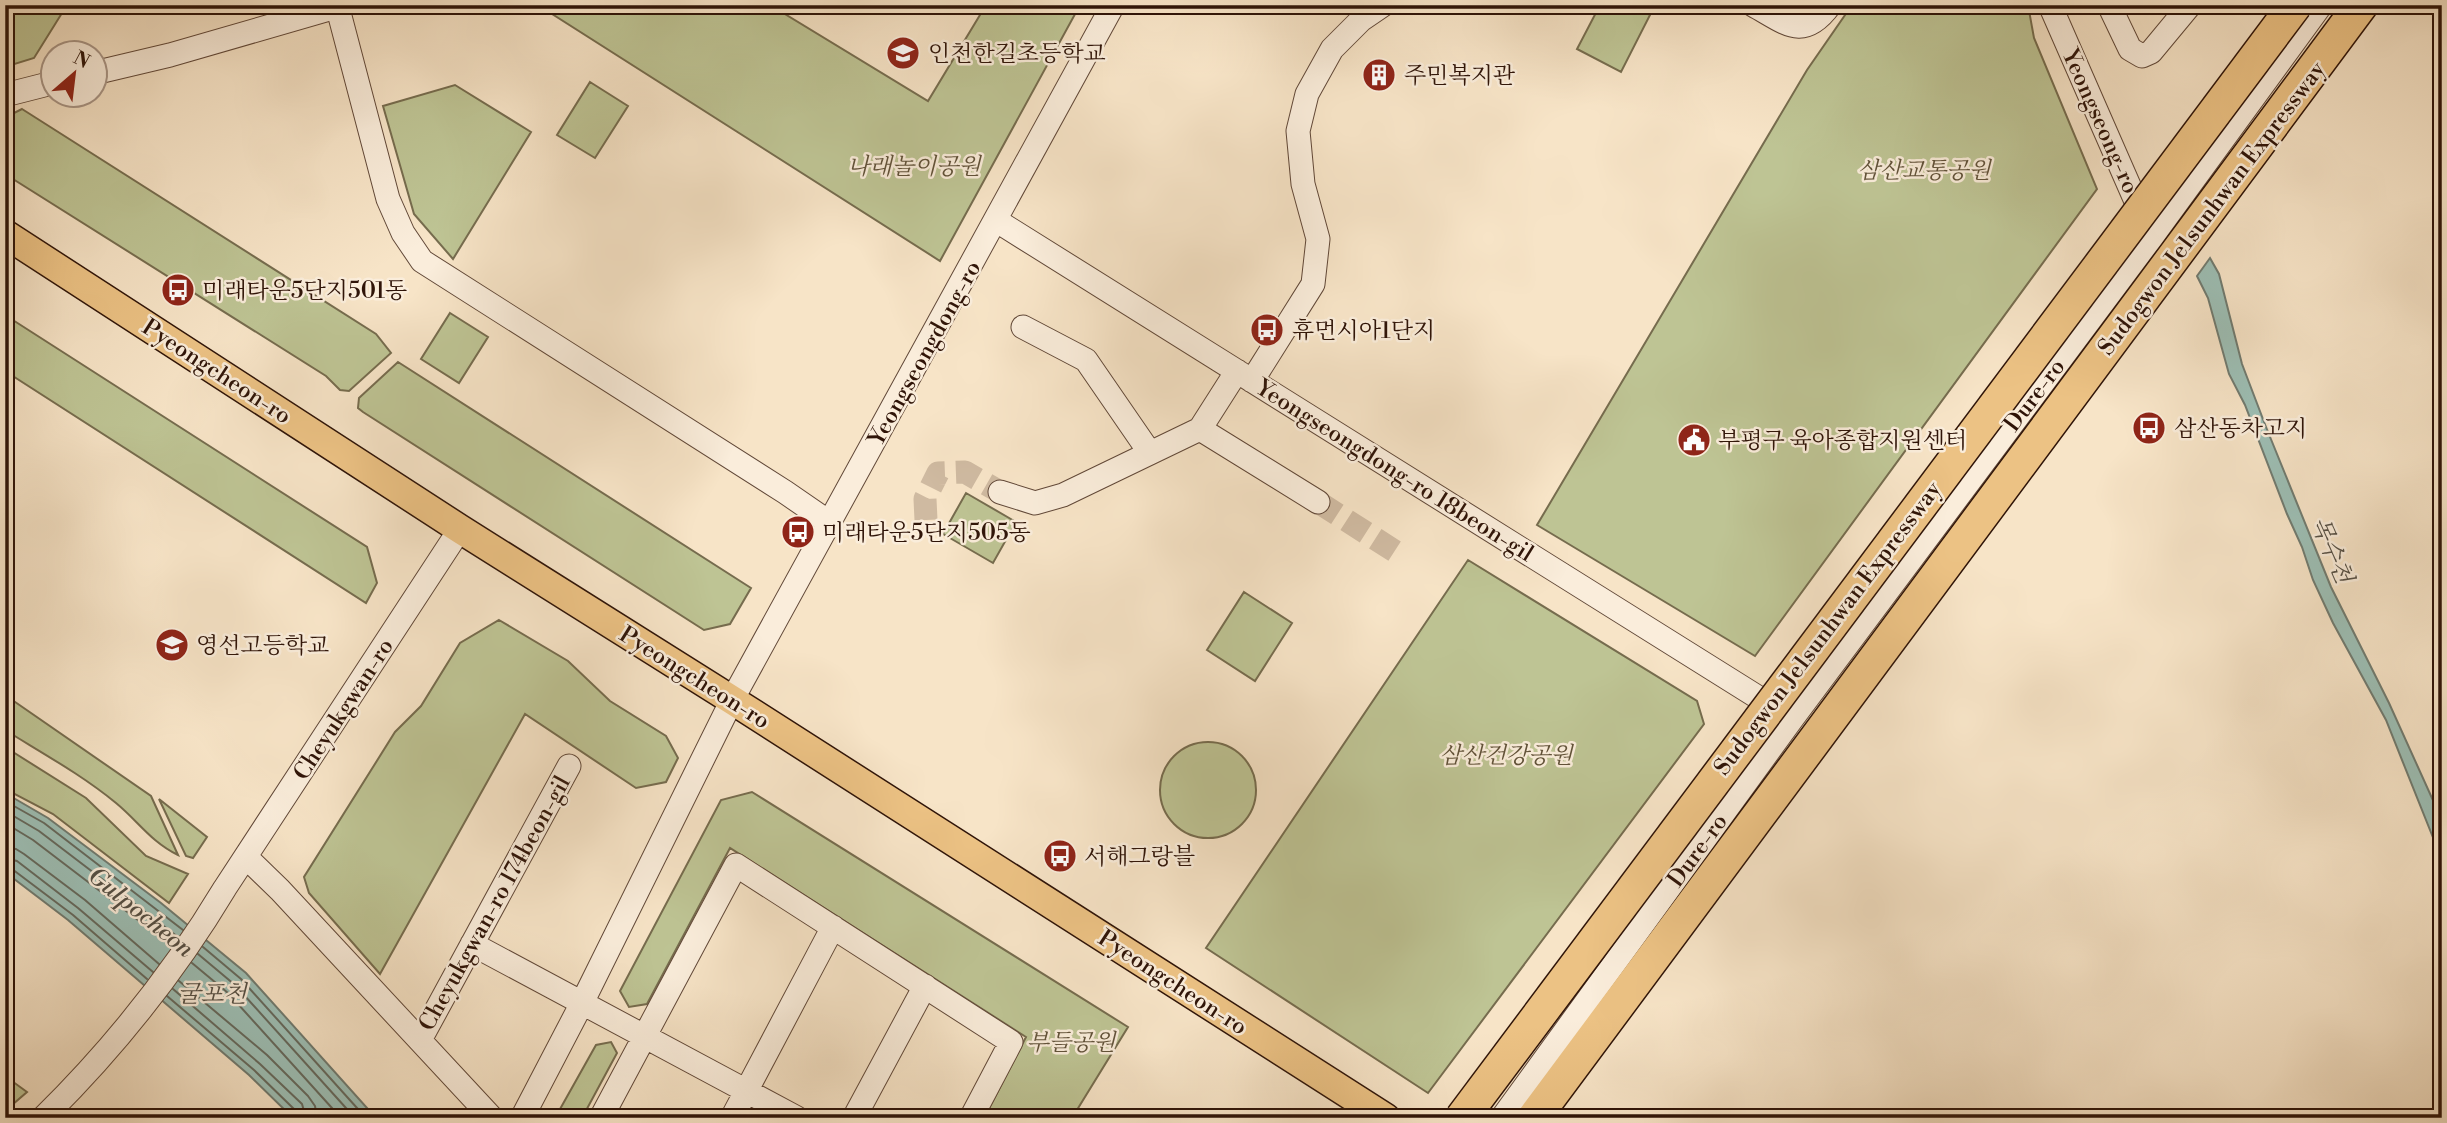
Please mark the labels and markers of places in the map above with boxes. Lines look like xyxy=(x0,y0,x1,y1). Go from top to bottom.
school or university icon: 인천한길초등학교 xyxy=(884,34,922,72)
place label: 인천한길초등학교 xyxy=(928,40,1106,68)
building icon: 주민복지관 xyxy=(1360,56,1398,94)
place label: 주민복지관 xyxy=(1404,62,1516,90)
bus stop icon: 미래타운5단지501동 xyxy=(159,271,197,309)
place label: 미래타운5단지501동 xyxy=(202,277,407,305)
bus stop icon: 휴먼시아1단지 xyxy=(1248,311,1286,349)
place label: 휴먼시아1단지 xyxy=(1292,317,1435,345)
bus stop icon: 삼산동차고지 xyxy=(2130,409,2168,447)
place label: 삼산동차고지 xyxy=(2174,415,2307,443)
public building icon: 부평구 육아종합지원센터 xyxy=(1675,421,1713,459)
place label: 부평구 육아종합지원센터 xyxy=(1718,427,1967,455)
bus stop icon: 미래타운5단지505동 xyxy=(779,513,817,551)
place label: 미래타운5단지505동 xyxy=(822,519,1031,547)
school or university icon: 영선고등학교 xyxy=(153,626,191,664)
place label: 영선고등학교 xyxy=(196,632,329,660)
bus stop icon: 서해그랑블 xyxy=(1041,837,1079,875)
place label: 서해그랑블 xyxy=(1084,843,1195,871)

